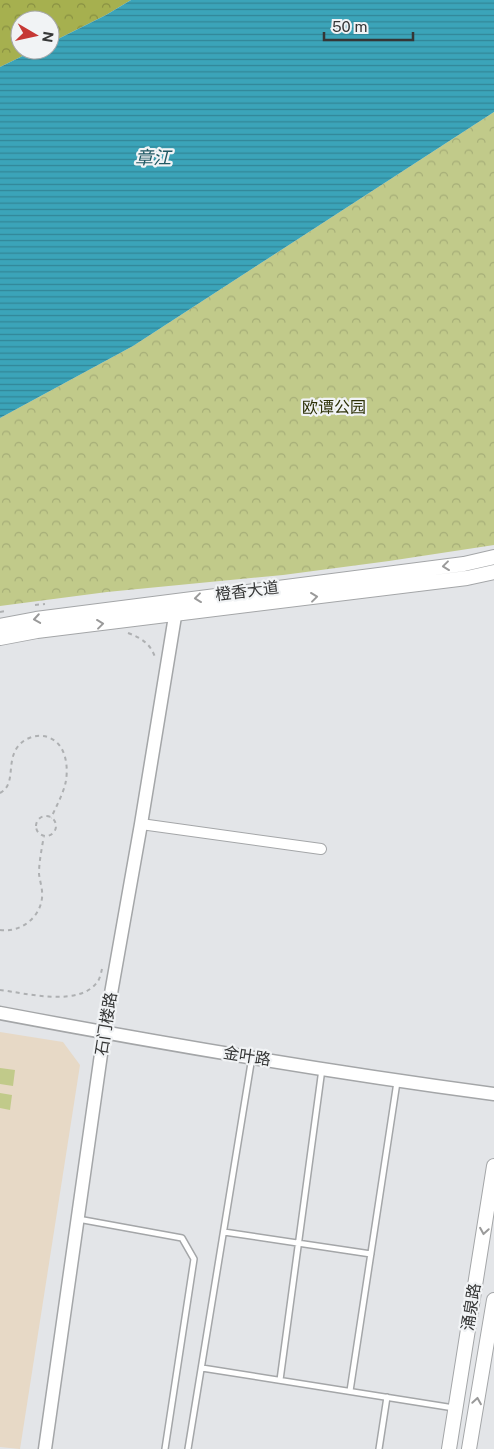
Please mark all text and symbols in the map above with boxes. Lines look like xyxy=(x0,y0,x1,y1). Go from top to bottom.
north arrow xyxy=(10,10,60,60)
scale bar xyxy=(324,10,413,42)
text: 50 m xyxy=(332,18,367,35)
text: N xyxy=(39,30,57,44)
water label: 章江 xyxy=(135,147,173,168)
park label: 欧谭公园 xyxy=(302,398,366,417)
one-way arrow xyxy=(442,560,450,571)
street label: 橙香大道 xyxy=(214,578,280,604)
one-way arrow xyxy=(194,592,202,603)
one-way arrow xyxy=(310,592,318,603)
one-way arrow xyxy=(33,614,42,624)
one-way arrow xyxy=(96,619,104,629)
street label: 石门楼路 xyxy=(92,991,120,1057)
street label: 金叶路 xyxy=(222,1043,272,1069)
one-way arrow xyxy=(479,1227,489,1235)
street label: 涌泉路 xyxy=(458,1282,484,1332)
one-way arrow xyxy=(472,1397,482,1405)

